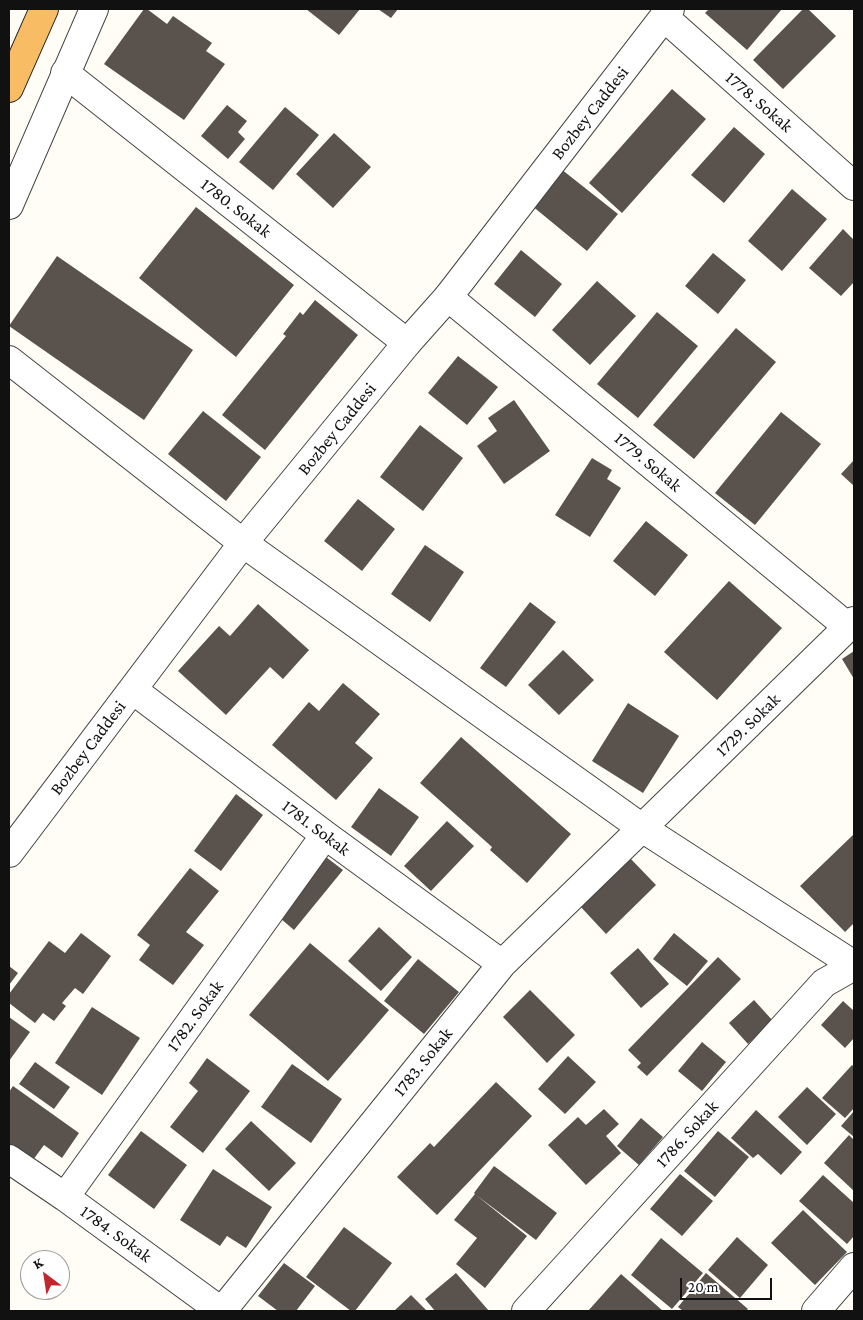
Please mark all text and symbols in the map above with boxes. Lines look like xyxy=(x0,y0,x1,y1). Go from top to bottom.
street label: Bozbey Caddesi xyxy=(547,62,633,164)
street label: 1778. Sokak xyxy=(721,67,797,137)
street label: 1780. Sokak xyxy=(196,174,276,242)
street label: Bozbey Caddesi xyxy=(293,378,381,480)
street label: 1779. Sokak xyxy=(610,428,686,496)
street label: 1729. Sokak xyxy=(711,689,785,761)
street label: Bozbey Caddesi xyxy=(45,696,131,800)
street label: 1781. Sokak xyxy=(278,795,354,861)
street label: 1782. Sokak xyxy=(162,976,228,1056)
street label: 1783. Sokak xyxy=(389,1023,457,1101)
street label: 1786. Sokak xyxy=(651,1096,723,1172)
street label: 1784. Sokak xyxy=(76,1201,156,1267)
north arrow xyxy=(20,1250,70,1300)
text: K xyxy=(30,1254,46,1272)
scale bar xyxy=(683,1268,776,1300)
text: 20 m xyxy=(688,1279,719,1295)

